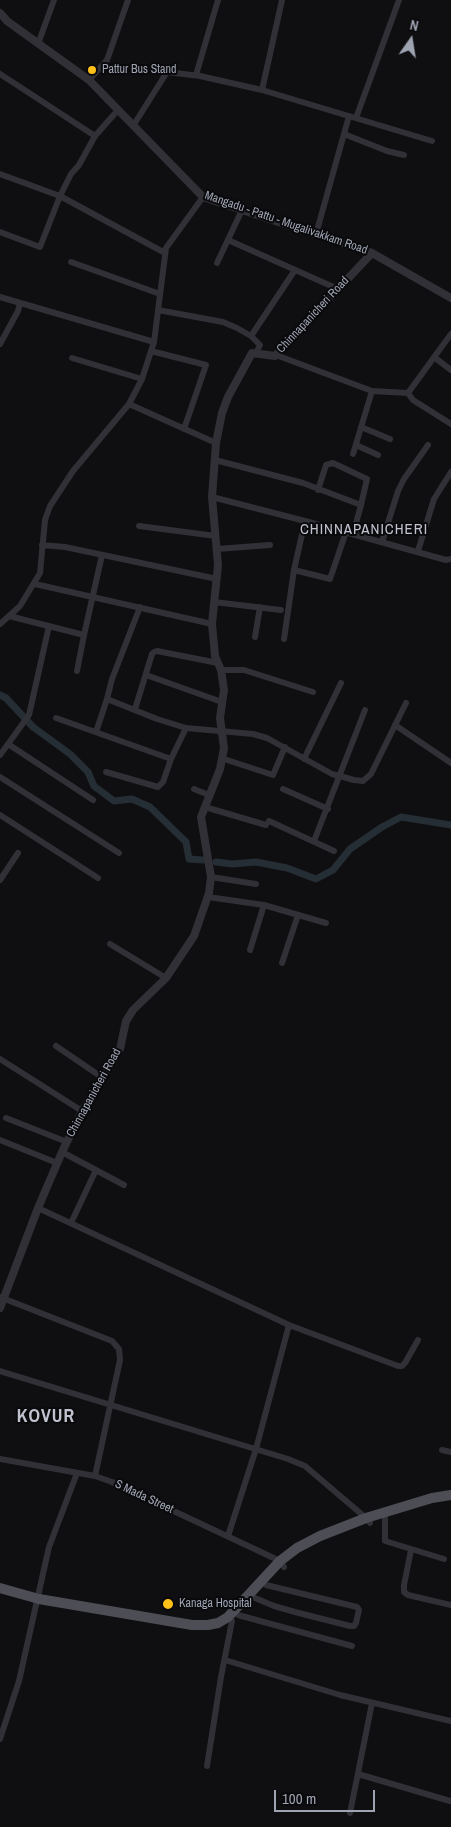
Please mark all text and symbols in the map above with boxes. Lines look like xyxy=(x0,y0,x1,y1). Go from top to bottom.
north arrow xyxy=(386,15,436,65)
text: N xyxy=(408,16,420,35)
place label: Pattur Bus Stand xyxy=(102,63,176,77)
marker: Pattur Bus Stand xyxy=(86,64,98,76)
street label: Mangadu - Pattu - Mugalivakkam Road xyxy=(203,188,369,258)
street label: Chinnapanicheri Road xyxy=(274,274,352,356)
district label: CHINNAPANICHERI xyxy=(298,521,430,539)
street label: Chinnapanicheri Road xyxy=(64,1046,124,1140)
district label: KOVUR xyxy=(16,1406,76,1428)
street label: S Mada Street xyxy=(112,1477,176,1517)
marker: Kanaga Hospital xyxy=(161,1597,175,1611)
place label: Kanaga Hospital xyxy=(179,1597,252,1611)
scale bar xyxy=(276,1780,377,1812)
text: 100 m xyxy=(282,1788,316,1809)

